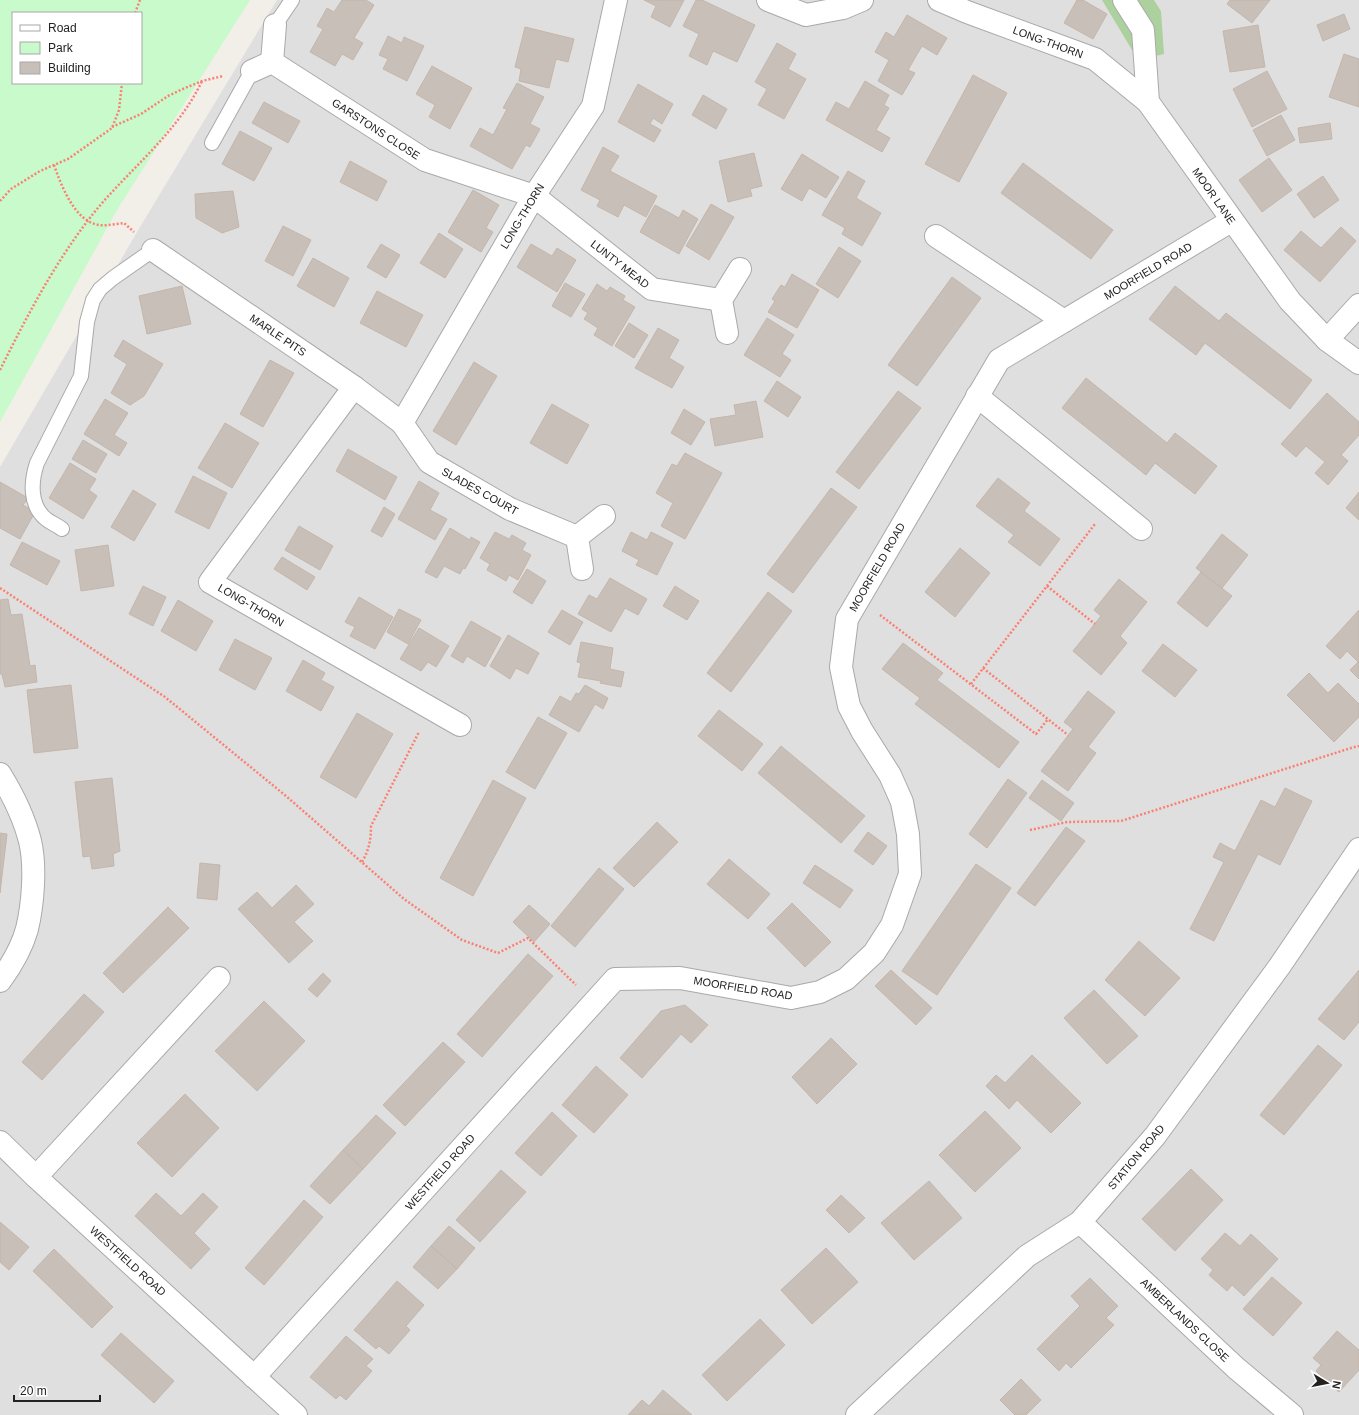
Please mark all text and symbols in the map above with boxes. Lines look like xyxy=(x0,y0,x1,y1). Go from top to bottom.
legend xyxy=(12,12,142,84)
text: Road xyxy=(48,21,77,35)
street label: LONG-THORN xyxy=(1011,24,1085,60)
text: Park xyxy=(48,41,74,55)
text: Building xyxy=(48,61,91,75)
street label: GARSTONS CLOSE xyxy=(330,96,422,162)
street label: MOOR LANE xyxy=(1190,166,1238,226)
street label: LONG-THORN xyxy=(498,181,546,251)
street label: LUNTY MEAD xyxy=(588,238,652,291)
street label: MOORFIELD ROAD xyxy=(1102,240,1194,302)
street label: MARLE PITS xyxy=(248,312,308,358)
street label: SLADES COURT xyxy=(440,465,520,517)
street label: MOORFIELD ROAD xyxy=(847,521,907,613)
street label: LONG-THORN xyxy=(216,581,286,629)
street label: MOORFIELD ROAD xyxy=(693,974,793,1002)
street label: STATION ROAD xyxy=(1105,1122,1167,1192)
street label: WESTFIELD ROAD xyxy=(403,1132,477,1212)
street label: WESTFIELD ROAD xyxy=(88,1224,168,1298)
street label: AMBERLANDS CLOSE xyxy=(1138,1276,1232,1364)
north arrow xyxy=(1307,1363,1347,1403)
scale bar xyxy=(14,1377,100,1403)
text: N xyxy=(1330,1380,1343,1390)
text: 20 m xyxy=(20,1384,47,1398)

